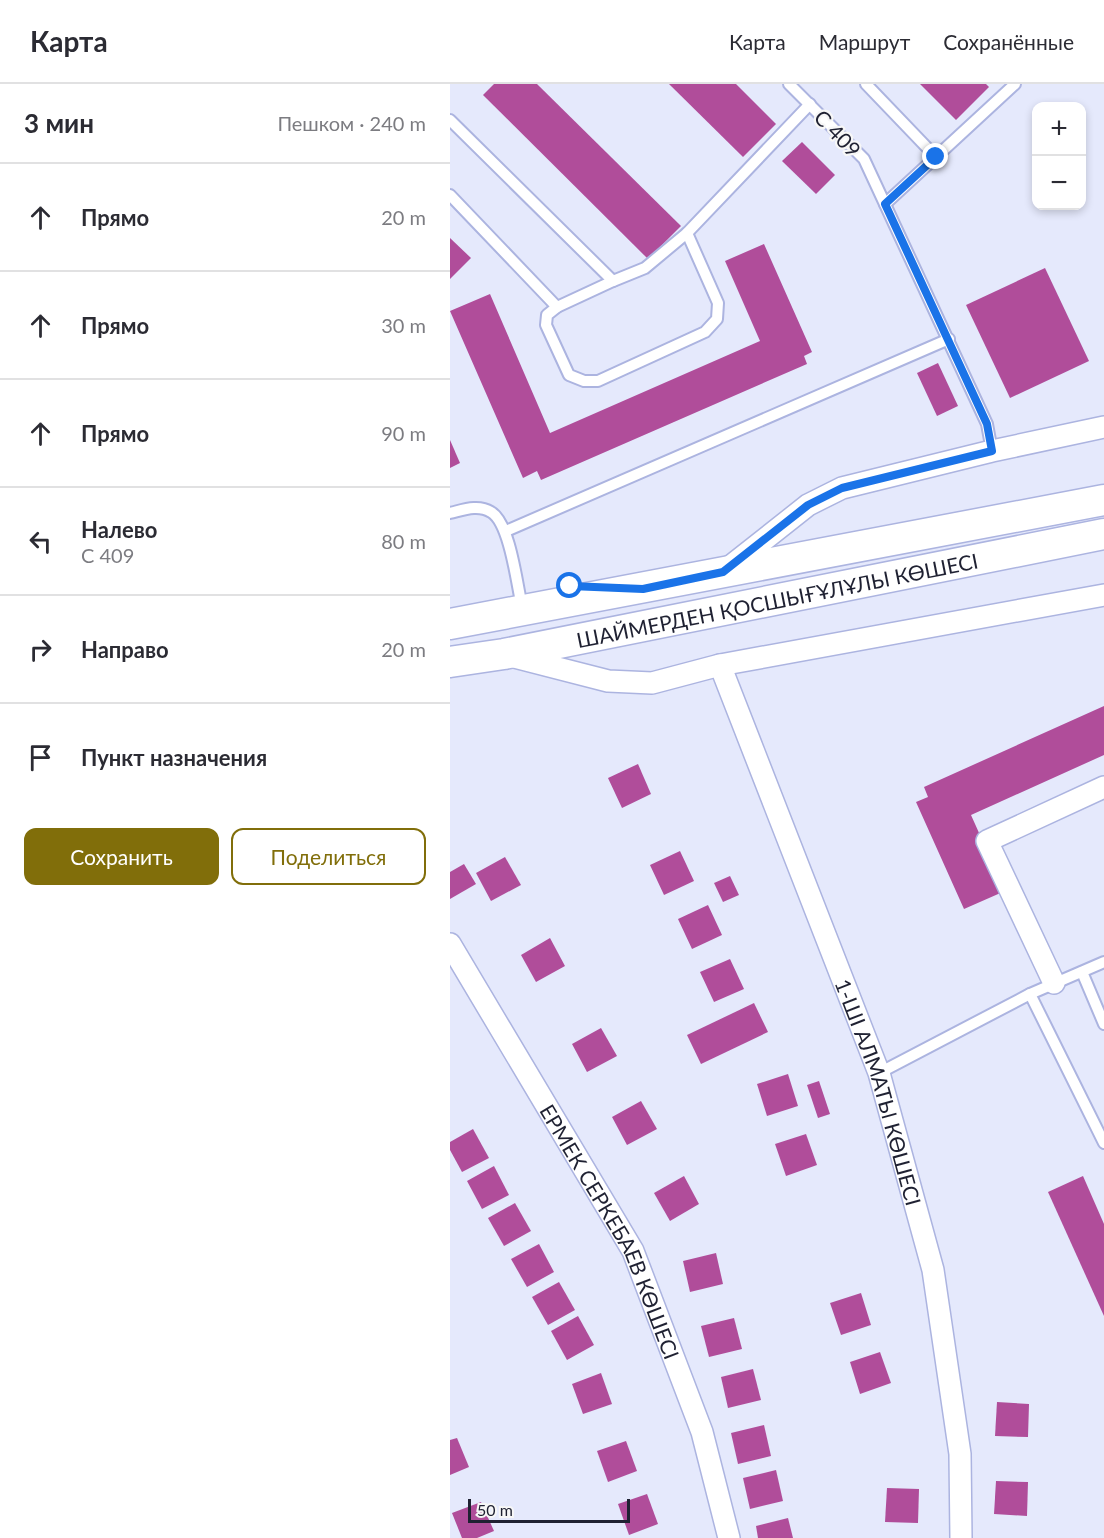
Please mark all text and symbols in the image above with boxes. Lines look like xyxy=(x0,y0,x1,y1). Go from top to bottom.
text: Карта xyxy=(30,24,108,58)
text: Карта xyxy=(729,29,786,54)
text: Маршрут xyxy=(819,29,910,54)
text: Сохранённые xyxy=(943,29,1074,54)
map controls xyxy=(1032,102,1086,210)
button: + xyxy=(1032,102,1086,156)
street label: С 409 xyxy=(810,104,866,162)
text: 3 мин xyxy=(24,107,94,139)
text: Пешком · 240 m xyxy=(277,111,426,135)
route end xyxy=(922,143,948,169)
button: − xyxy=(1032,156,1086,210)
icon: ahead xyxy=(24,201,57,234)
text: Прямо xyxy=(81,204,149,231)
text: 20 m xyxy=(381,205,426,229)
icon: ahead xyxy=(24,309,57,342)
text: Прямо xyxy=(81,312,149,339)
text: 30 m xyxy=(381,313,426,337)
icon: ahead xyxy=(24,417,57,450)
text: Прямо xyxy=(81,420,149,447)
text: 90 m xyxy=(381,421,426,445)
text: Налево xyxy=(81,516,157,543)
icon: left xyxy=(24,525,57,558)
text: 80 m xyxy=(381,529,426,553)
text: С 409 xyxy=(81,543,134,567)
street label: ШАЙМЕРДЕН ҚОСШЫҒҰЛҰЛЫ КӨШЕСІ xyxy=(574,547,980,652)
route start xyxy=(556,572,582,598)
icon: right xyxy=(24,633,57,666)
text: Направо xyxy=(81,636,169,663)
text: 20 m xyxy=(381,637,426,661)
icon: arrive xyxy=(24,741,57,774)
text: Пункт назначения xyxy=(81,744,267,771)
button: Сохранить xyxy=(24,828,219,885)
button: Поделиться xyxy=(231,828,426,885)
street label: 1-ШІ АЛМАТЫ КӨШЕСІ xyxy=(831,975,927,1208)
street label: ЕРМЕК СЕРКЕБАЕВ КӨШЕСІ xyxy=(536,1099,685,1362)
scale bar xyxy=(468,1496,630,1524)
text: 50 m xyxy=(477,1500,513,1519)

